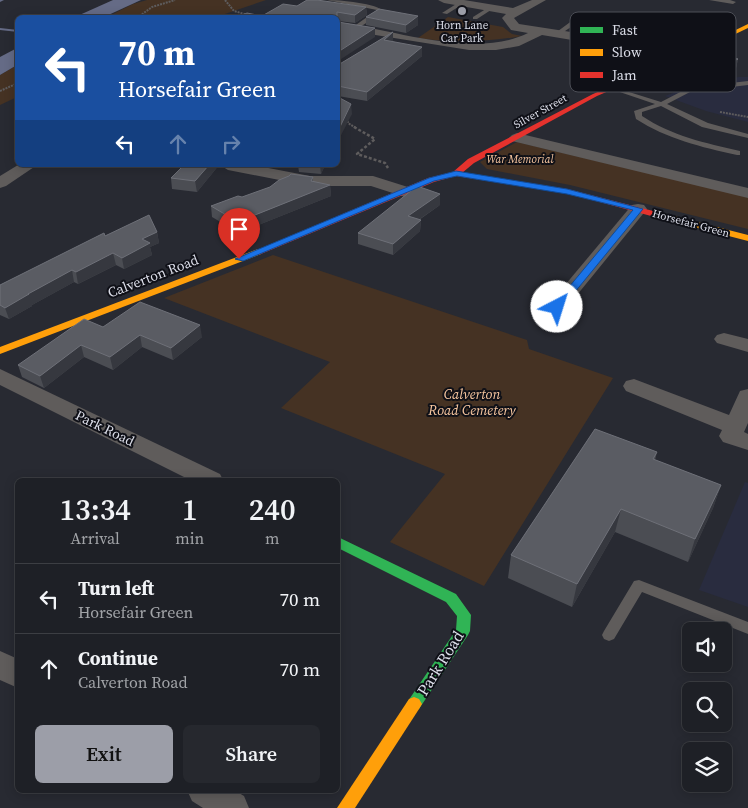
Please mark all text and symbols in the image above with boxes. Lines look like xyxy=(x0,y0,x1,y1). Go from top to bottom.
marker: Horn Lane Car Park xyxy=(456,5,468,17)
legend xyxy=(570,12,736,92)
place label: Horn Lane Car Park xyxy=(436,18,489,46)
text: Fast xyxy=(612,20,638,40)
text: 70 m xyxy=(118,29,195,77)
icon: left xyxy=(35,35,100,100)
text: Slow xyxy=(612,42,642,62)
text: Jam xyxy=(611,65,637,85)
text: Horsefair Green xyxy=(118,74,276,104)
street label: Silver Street xyxy=(511,90,570,132)
icon: left xyxy=(111,130,139,158)
icon: ahead xyxy=(164,130,192,158)
icon: right xyxy=(217,130,245,158)
park label: War Memorial xyxy=(486,152,554,167)
street label: Horsefair Green xyxy=(651,206,731,241)
pin xyxy=(218,208,260,259)
icon: arrive xyxy=(225,215,253,243)
street label: Calverton Road xyxy=(105,249,201,303)
position arrow xyxy=(530,280,582,332)
park label: Calverton Road Cemetery xyxy=(427,384,516,420)
street label: Park Road xyxy=(72,405,138,451)
text: 13:34 xyxy=(59,489,131,530)
text: 1 xyxy=(182,489,198,530)
text: 240 xyxy=(249,489,296,530)
text: Arrival xyxy=(70,527,120,549)
text: min xyxy=(175,527,204,549)
text: m xyxy=(265,527,279,549)
text: Turn left xyxy=(78,575,154,601)
icon: left xyxy=(35,585,63,613)
text: 70 m xyxy=(279,586,320,612)
text: Horsefair Green xyxy=(78,601,193,623)
map controls xyxy=(682,622,732,792)
button: sound xyxy=(682,622,732,672)
street label: Park Road xyxy=(411,626,469,700)
text: Continue xyxy=(78,645,158,671)
icon: ahead xyxy=(35,655,63,683)
text: 70 m xyxy=(279,656,320,682)
text: Calverton Road xyxy=(78,671,188,693)
button: search xyxy=(682,682,732,732)
button: Exit xyxy=(35,725,173,783)
button: Share xyxy=(183,725,320,783)
button: layers xyxy=(682,742,732,792)

